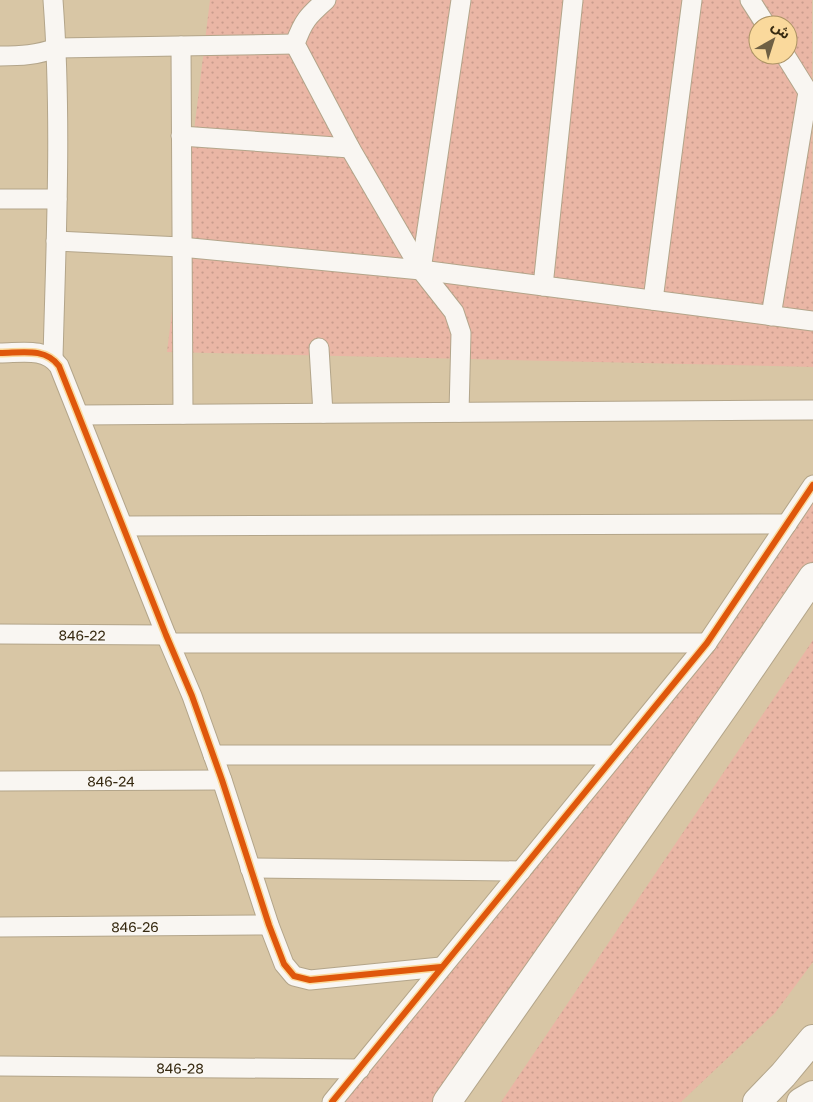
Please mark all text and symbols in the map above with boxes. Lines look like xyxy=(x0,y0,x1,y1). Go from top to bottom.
north arrow xyxy=(748,15,798,65)
text: ش xyxy=(769,17,794,42)
street label: 846-22 xyxy=(58,626,106,643)
street label: 846-24 xyxy=(87,772,135,789)
street label: 846-26 xyxy=(111,917,159,935)
street label: 846-28 xyxy=(156,1059,204,1076)

